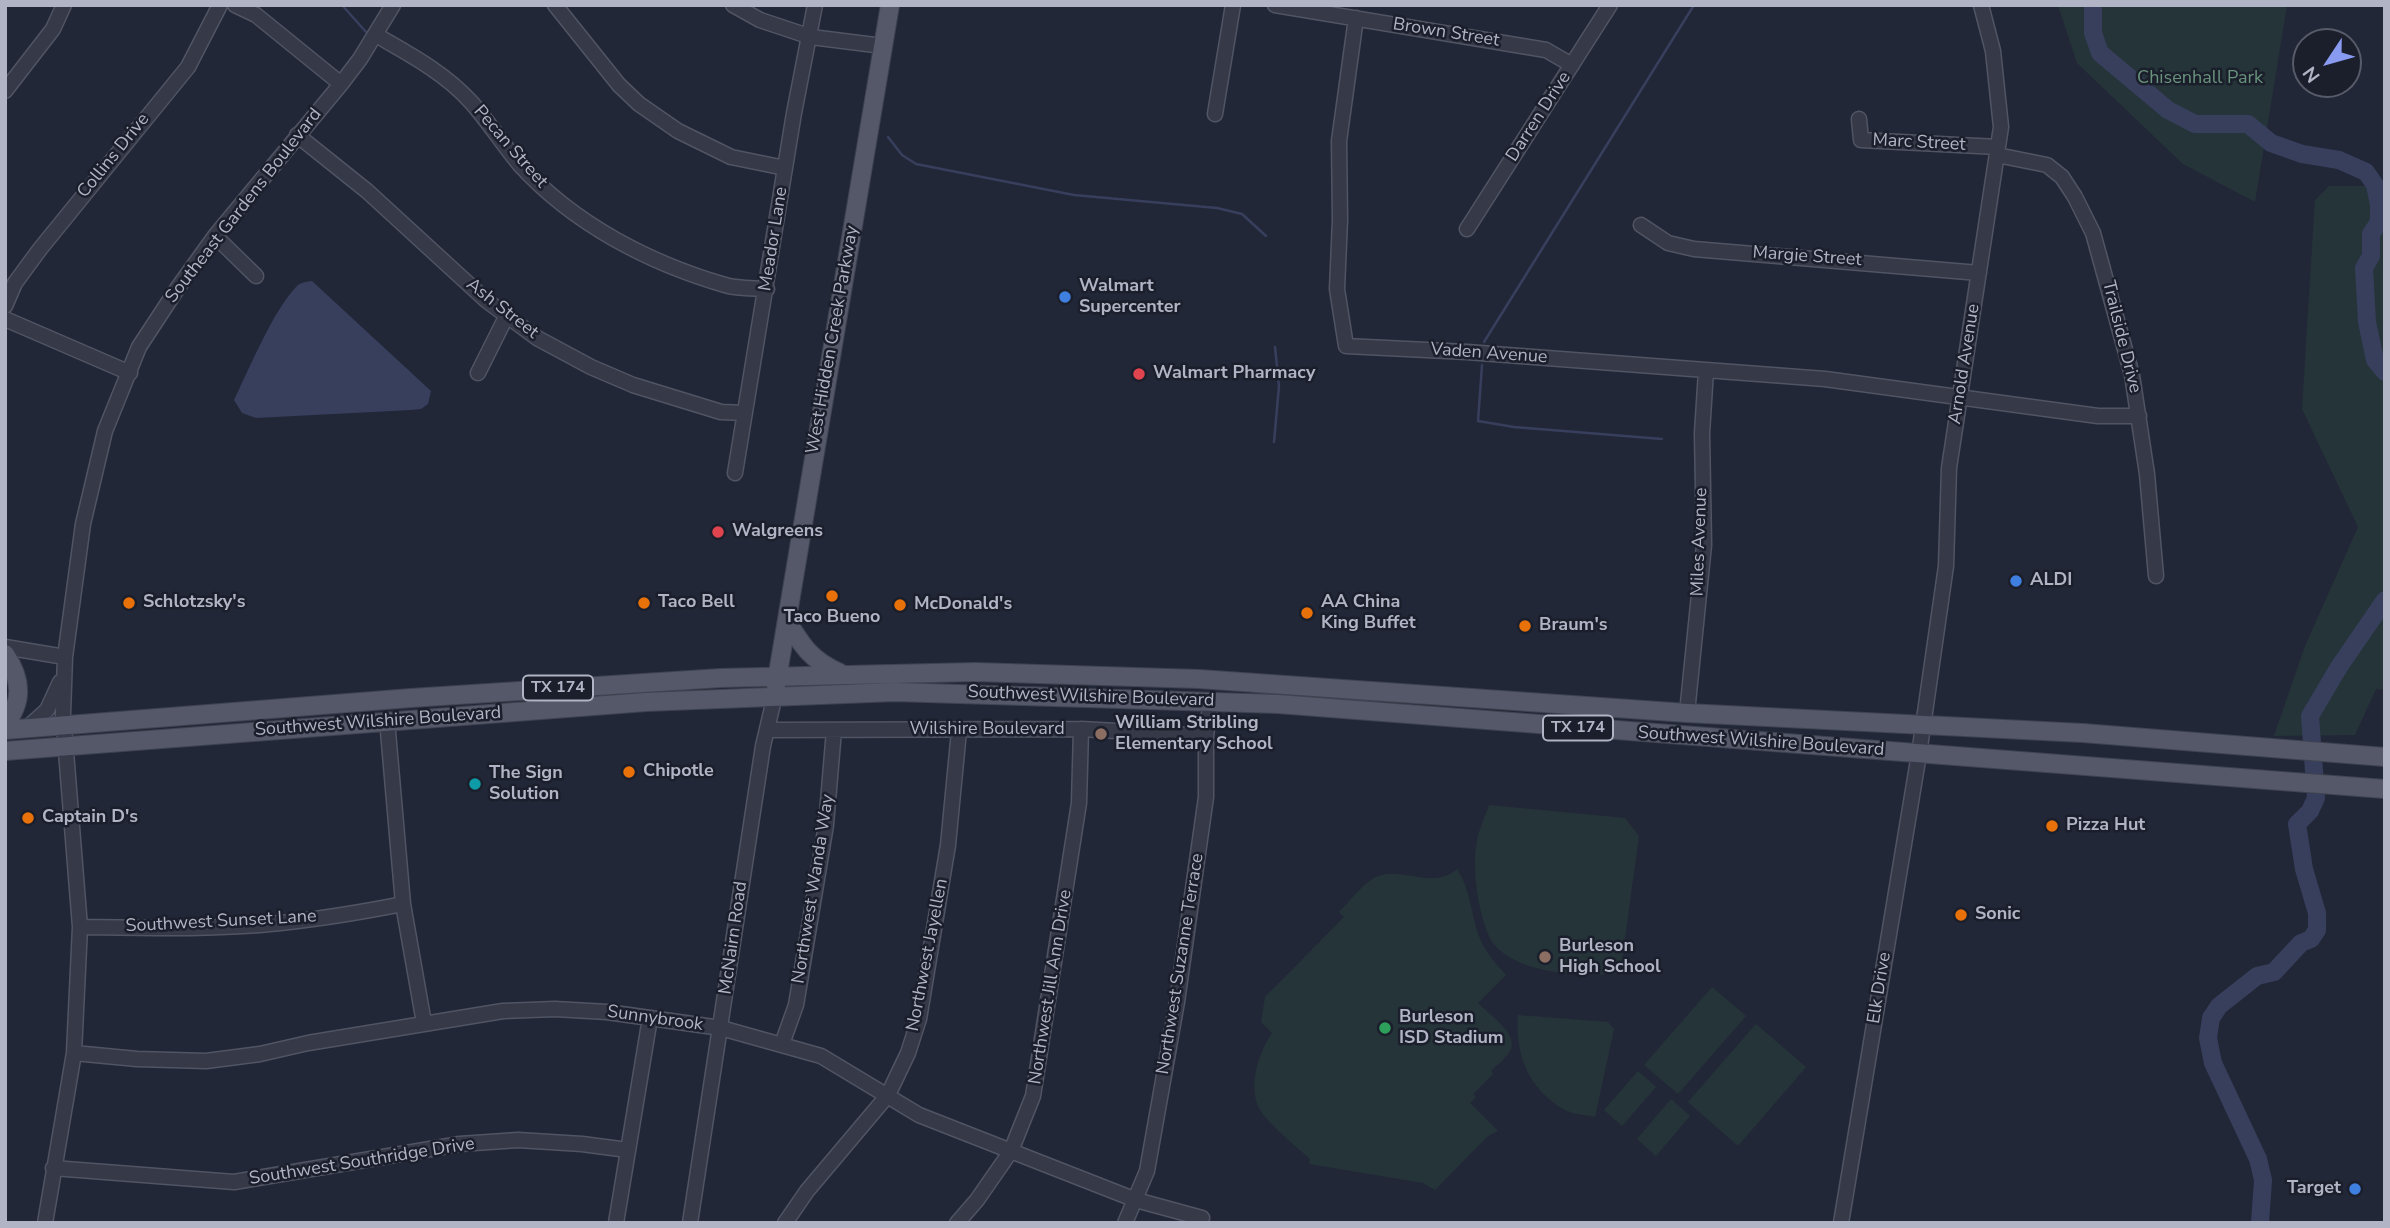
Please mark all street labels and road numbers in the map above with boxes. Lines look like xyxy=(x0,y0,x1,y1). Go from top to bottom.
street label: Brown Street xyxy=(1391,14,1501,52)
street label: Darren Drive xyxy=(1502,68,1576,166)
street label: Pecan Street xyxy=(468,101,552,193)
street label: Southeast Gardens Boulevard xyxy=(161,104,327,308)
street label: Collins Drive xyxy=(73,109,155,203)
street label: Marc Street xyxy=(1872,130,1966,156)
street label: Meador Lane xyxy=(755,185,793,293)
street label: West Hidden Creek Parkway xyxy=(802,224,864,456)
street label: Margie Street xyxy=(1752,242,1862,272)
street label: Ash Street xyxy=(462,274,542,344)
street label: Trailside Drive xyxy=(2097,279,2145,395)
street label: Arnold Avenue xyxy=(1945,302,1985,426)
street label: Vaden Avenue xyxy=(1430,339,1548,369)
street label: Miles Avenue xyxy=(1687,487,1713,597)
road number: TX 174 xyxy=(523,676,593,701)
street label: Southwest Wilshire Boulevard xyxy=(967,682,1215,712)
street label: Southwest Wilshire Boulevard xyxy=(254,703,502,741)
road number: TX 174 xyxy=(1543,716,1613,740)
street label: Wilshire Boulevard xyxy=(909,719,1065,741)
street label: Southwest Wilshire Boulevard xyxy=(1637,723,1885,761)
street label: Northwest Wanda Way xyxy=(788,793,840,985)
street label: Northwest Suzanne Terrace xyxy=(1153,852,1209,1076)
street label: Northwest Jayellen xyxy=(903,877,953,1033)
street label: McNairn Road xyxy=(715,880,753,996)
street label: Northwest Jill Ann Drive xyxy=(1025,888,1077,1086)
street label: Southwest Sunset Lane xyxy=(125,906,317,938)
street label: Elk Drive xyxy=(1864,951,1896,1025)
street label: Sunnybrook xyxy=(606,1002,704,1036)
street label: Southwest Southridge Drive xyxy=(248,1134,476,1190)

